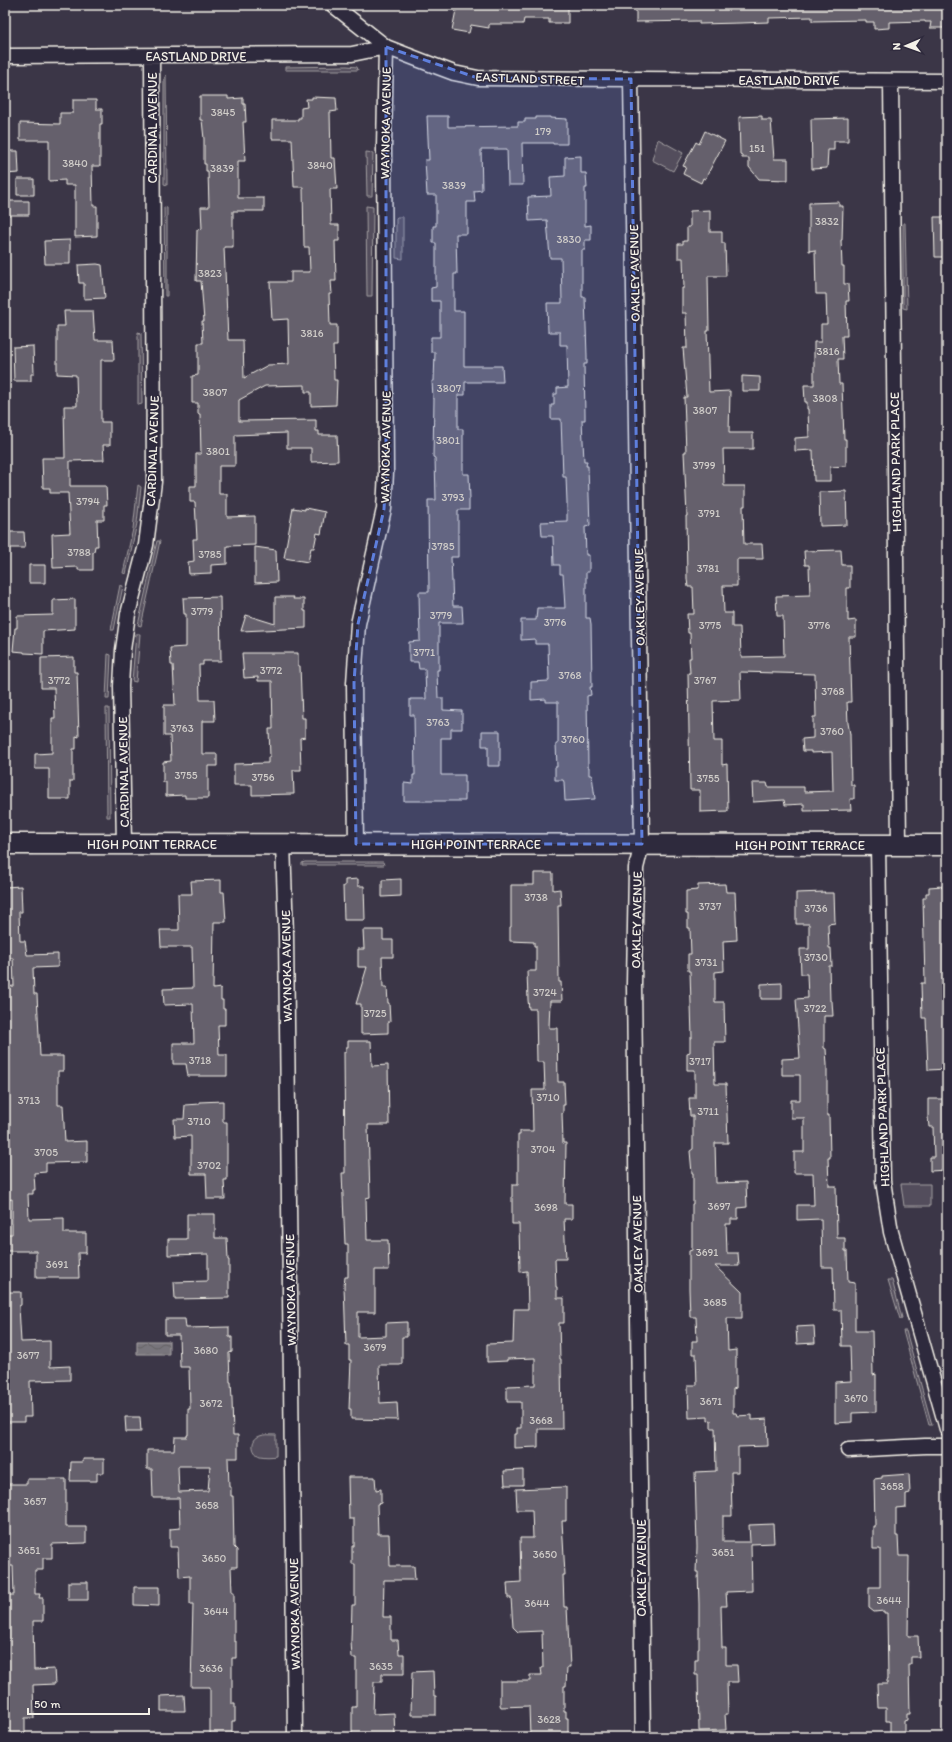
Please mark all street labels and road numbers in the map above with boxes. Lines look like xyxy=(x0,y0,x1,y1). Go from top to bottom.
street label: EASTLAND DRIVE xyxy=(145,49,247,64)
street label: WAYNOKA AVENUE xyxy=(377,67,394,179)
street label: EASTLAND STREET xyxy=(475,69,586,88)
street label: CARDINAL AVENUE xyxy=(145,72,160,184)
street label: EASTLAND DRIVE xyxy=(738,73,840,88)
street label: OAKLEY AVENUE xyxy=(626,224,643,322)
street label: WAYNOKA AVENUE xyxy=(377,391,394,503)
street label: HIGHLAND PARK PLACE xyxy=(887,392,904,532)
street label: CARDINAL AVENUE xyxy=(143,395,162,507)
street label: OAKLEY AVENUE xyxy=(631,548,648,646)
street label: CARDINAL AVENUE xyxy=(115,716,132,828)
street label: HIGH POINT TERRACE xyxy=(87,837,217,852)
street label: HIGH POINT TERRACE xyxy=(411,837,541,852)
street label: HIGH POINT TERRACE xyxy=(735,838,865,853)
street label: OAKLEY AVENUE xyxy=(628,871,645,969)
street label: WAYNOKA AVENUE xyxy=(278,910,295,1022)
street label: HIGHLAND PARK PLACE xyxy=(873,1047,892,1187)
street label: OAKLEY AVENUE xyxy=(629,1195,646,1293)
street label: WAYNOKA AVENUE xyxy=(282,1234,299,1346)
street label: OAKLEY AVENUE xyxy=(634,1519,649,1617)
street label: WAYNOKA AVENUE xyxy=(286,1558,303,1670)

